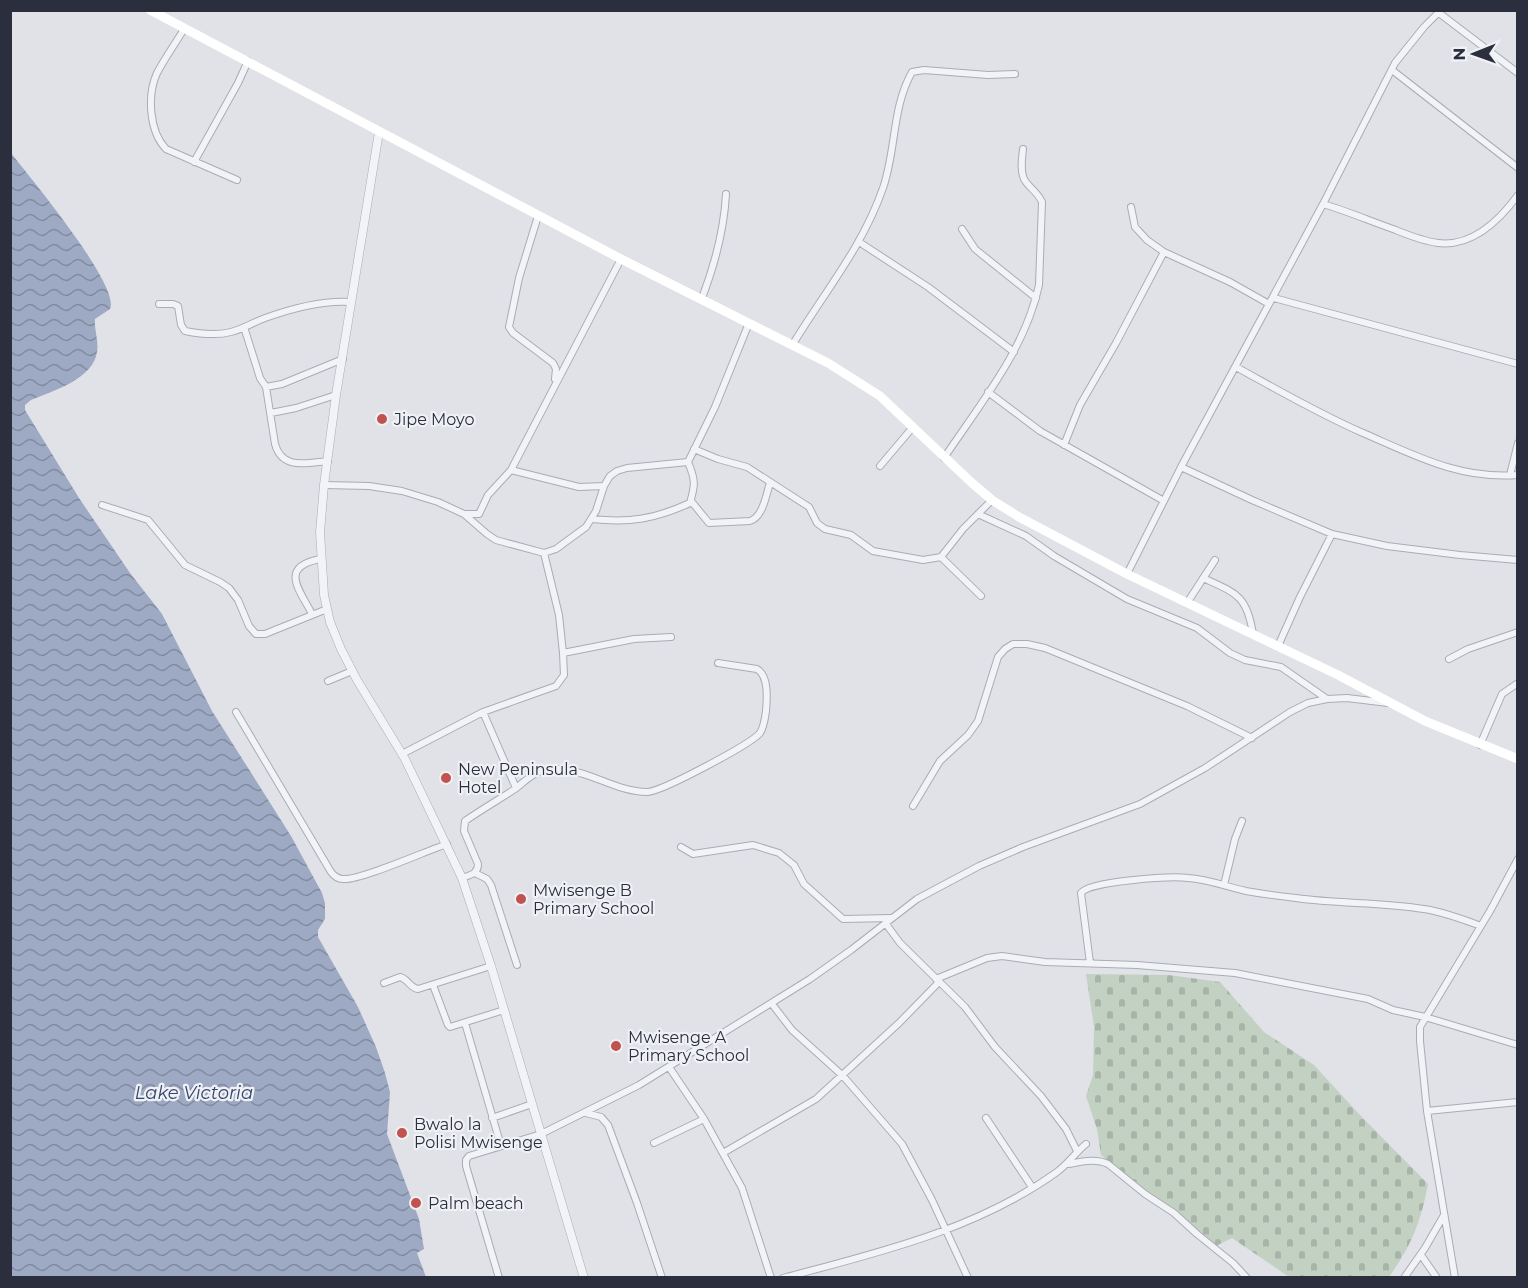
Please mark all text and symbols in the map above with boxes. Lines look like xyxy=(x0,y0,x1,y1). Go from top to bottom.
north arrow xyxy=(1444,24,1504,84)
text: N xyxy=(1450,48,1469,61)
place label: Jipe Moyo xyxy=(393,410,475,429)
marker: Jipe Moyo xyxy=(375,412,389,426)
place label: New Peninsula Hotel xyxy=(458,760,578,797)
marker: New Peninsula Hotel xyxy=(439,771,453,785)
place label: Mwisenge B Primary School xyxy=(533,881,654,918)
marker: Mwisenge B Primary School xyxy=(514,892,528,906)
place label: Mwisenge A Primary School xyxy=(628,1028,749,1065)
marker: Mwisenge A Primary School xyxy=(609,1039,623,1053)
water label: Lake Victoria xyxy=(135,1082,253,1104)
place label: Bwalo la Polisi Mwisenge xyxy=(414,1115,543,1152)
marker: Bwalo la Polisi Mwisenge xyxy=(395,1126,409,1140)
place label: Palm beach xyxy=(428,1194,524,1213)
marker: Palm beach xyxy=(409,1196,423,1210)

